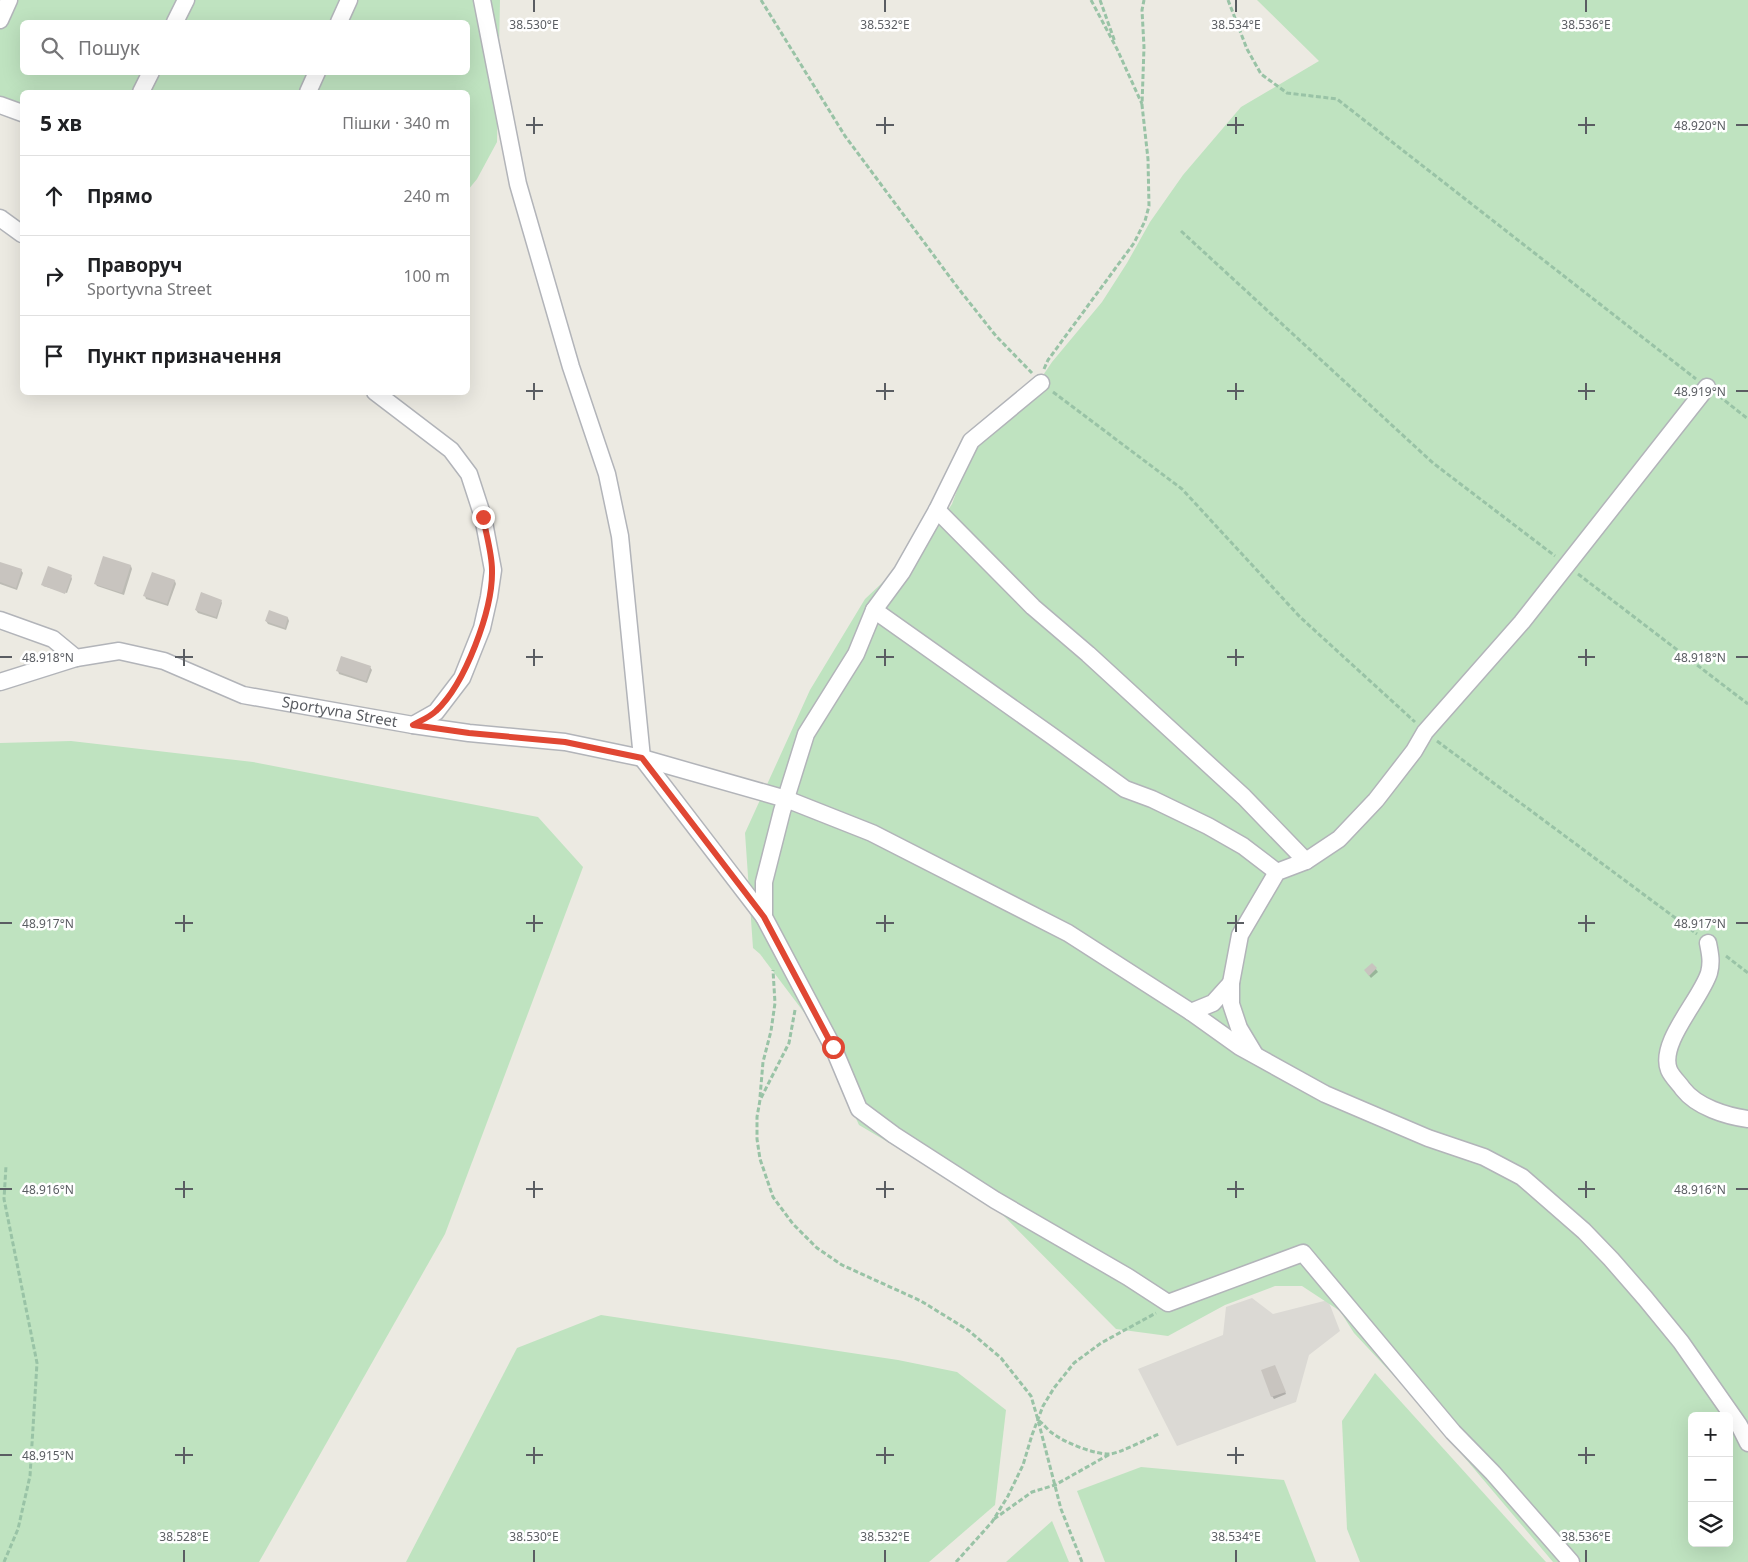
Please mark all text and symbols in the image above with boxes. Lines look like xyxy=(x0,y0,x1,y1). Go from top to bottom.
text: 38.530°E xyxy=(509,16,559,33)
text: 38.532°E xyxy=(860,16,910,33)
text: 38.534°E xyxy=(1211,16,1261,33)
text: 38.536°E xyxy=(1561,16,1611,33)
search box xyxy=(20,20,470,75)
icon: search xyxy=(38,34,66,62)
text: Пошук xyxy=(78,35,140,61)
text: 5 хв xyxy=(40,109,82,137)
text: Пішки · 340 m xyxy=(342,112,450,134)
text: 48.920°N xyxy=(1674,117,1726,134)
icon: ahead xyxy=(40,182,68,210)
text: Прямо xyxy=(87,183,153,209)
text: 240 m xyxy=(403,185,450,207)
text: Праворуч xyxy=(87,252,182,278)
icon: right xyxy=(40,262,68,290)
text: 100 m xyxy=(403,265,450,287)
text: Sportyvna Street xyxy=(87,278,212,300)
icon: arrive xyxy=(40,342,68,370)
text: Пункт призначення xyxy=(87,343,281,369)
text: 48.919°N xyxy=(1674,383,1726,400)
route end xyxy=(472,506,495,529)
text: 48.918°N xyxy=(22,649,74,666)
text: 48.918°N xyxy=(1674,649,1726,666)
street label: Sportyvna Street xyxy=(281,691,400,731)
text: 48.917°N xyxy=(22,915,74,932)
text: 48.917°N xyxy=(1674,915,1726,932)
route start xyxy=(822,1036,845,1059)
text: 48.916°N xyxy=(22,1181,74,1198)
text: 48.916°N xyxy=(1674,1181,1726,1198)
map controls xyxy=(1688,1412,1733,1547)
button: + xyxy=(1688,1412,1733,1457)
text: 48.915°N xyxy=(22,1447,74,1464)
button: − xyxy=(1688,1457,1733,1502)
button: layers xyxy=(1688,1502,1733,1547)
text: 38.528°E xyxy=(159,1528,209,1545)
text: 38.530°E xyxy=(509,1528,559,1545)
text: 38.532°E xyxy=(860,1528,910,1545)
text: 38.534°E xyxy=(1211,1528,1261,1545)
text: 38.536°E xyxy=(1561,1528,1611,1545)

